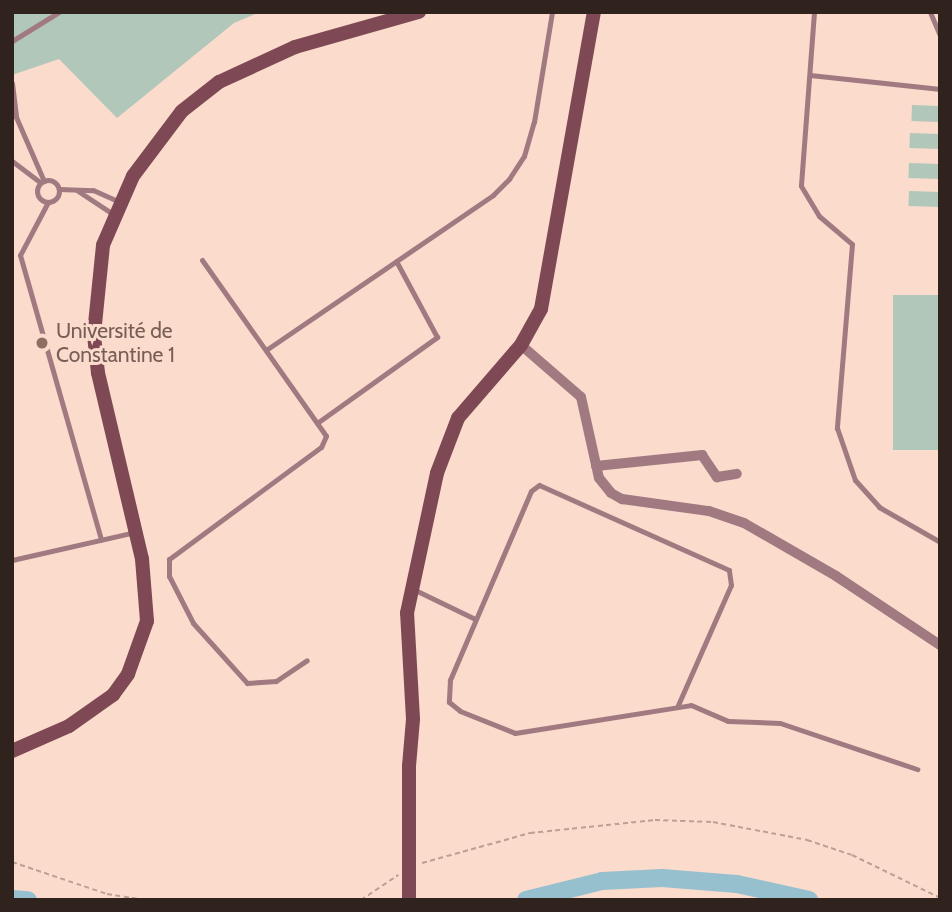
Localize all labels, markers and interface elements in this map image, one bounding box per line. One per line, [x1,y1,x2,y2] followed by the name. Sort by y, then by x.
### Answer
[56,318,175,368] place label: Université de Constantine 1
[34,335,50,351] marker: Université de Constantine 1

